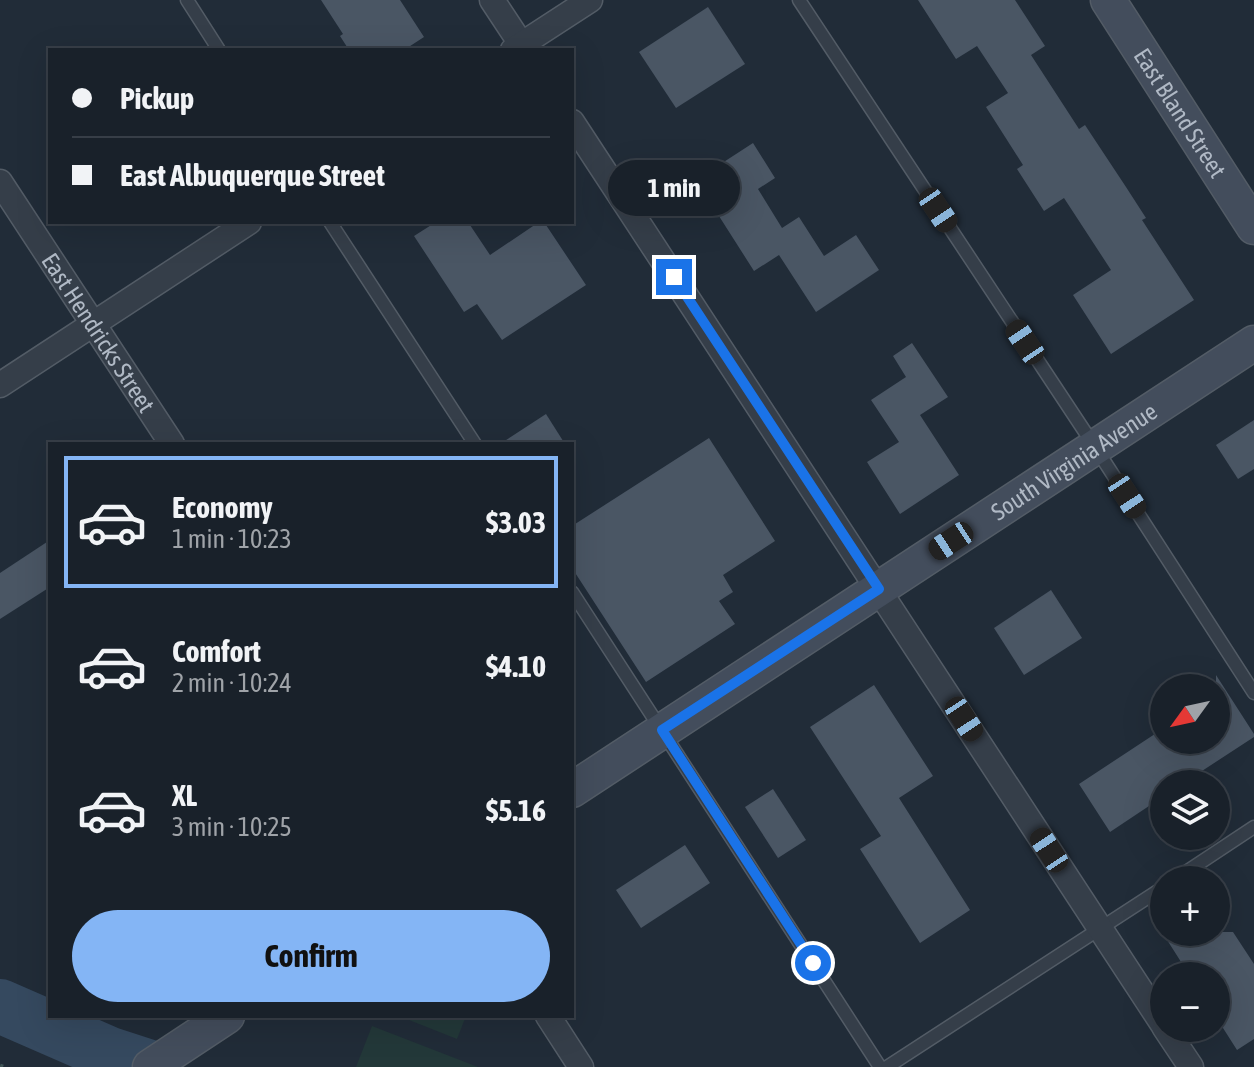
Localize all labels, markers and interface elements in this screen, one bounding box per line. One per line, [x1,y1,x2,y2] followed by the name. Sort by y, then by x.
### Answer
[1129,43,1232,182] street label: East Bland Street
[120,81,194,115] text: Pickup
[120,158,385,192] text: East Albuquerque Street
[608,161,740,217] callout: 1 min
[647,173,701,203] text: 1 min
[915,183,961,237] car
[37,248,161,417] street label: East Hendricks Street
[656,259,692,295] route end
[1002,315,1048,369] car
[986,397,1162,525] street label: South Virginia Avenue
[1104,469,1150,523] car
[76,486,148,558] icon: car
[172,490,273,524] text: Economy
[486,505,546,539] text: $3.03
[924,518,978,564] car
[172,524,292,554] text: 1 min · 10:23
[76,630,148,702] icon: car
[172,634,261,668] text: Comfort
[486,649,546,683] text: $4.10
[172,668,292,698] text: 2 min · 10:24
[1150,674,1230,754] north arrow
[1150,674,1230,1042] map controls
[941,692,987,746] car
[1150,770,1230,850] button: layers
[76,774,148,846] icon: car
[172,778,197,812] text: XL
[486,793,546,827] text: $5.16
[172,812,292,842] text: 3 min · 10:25
[1026,823,1072,877] car
[1150,866,1230,946] button: +
[72,910,550,1002] button: Confirm
[795,945,831,981] route start
[1150,962,1230,1042] button: −

